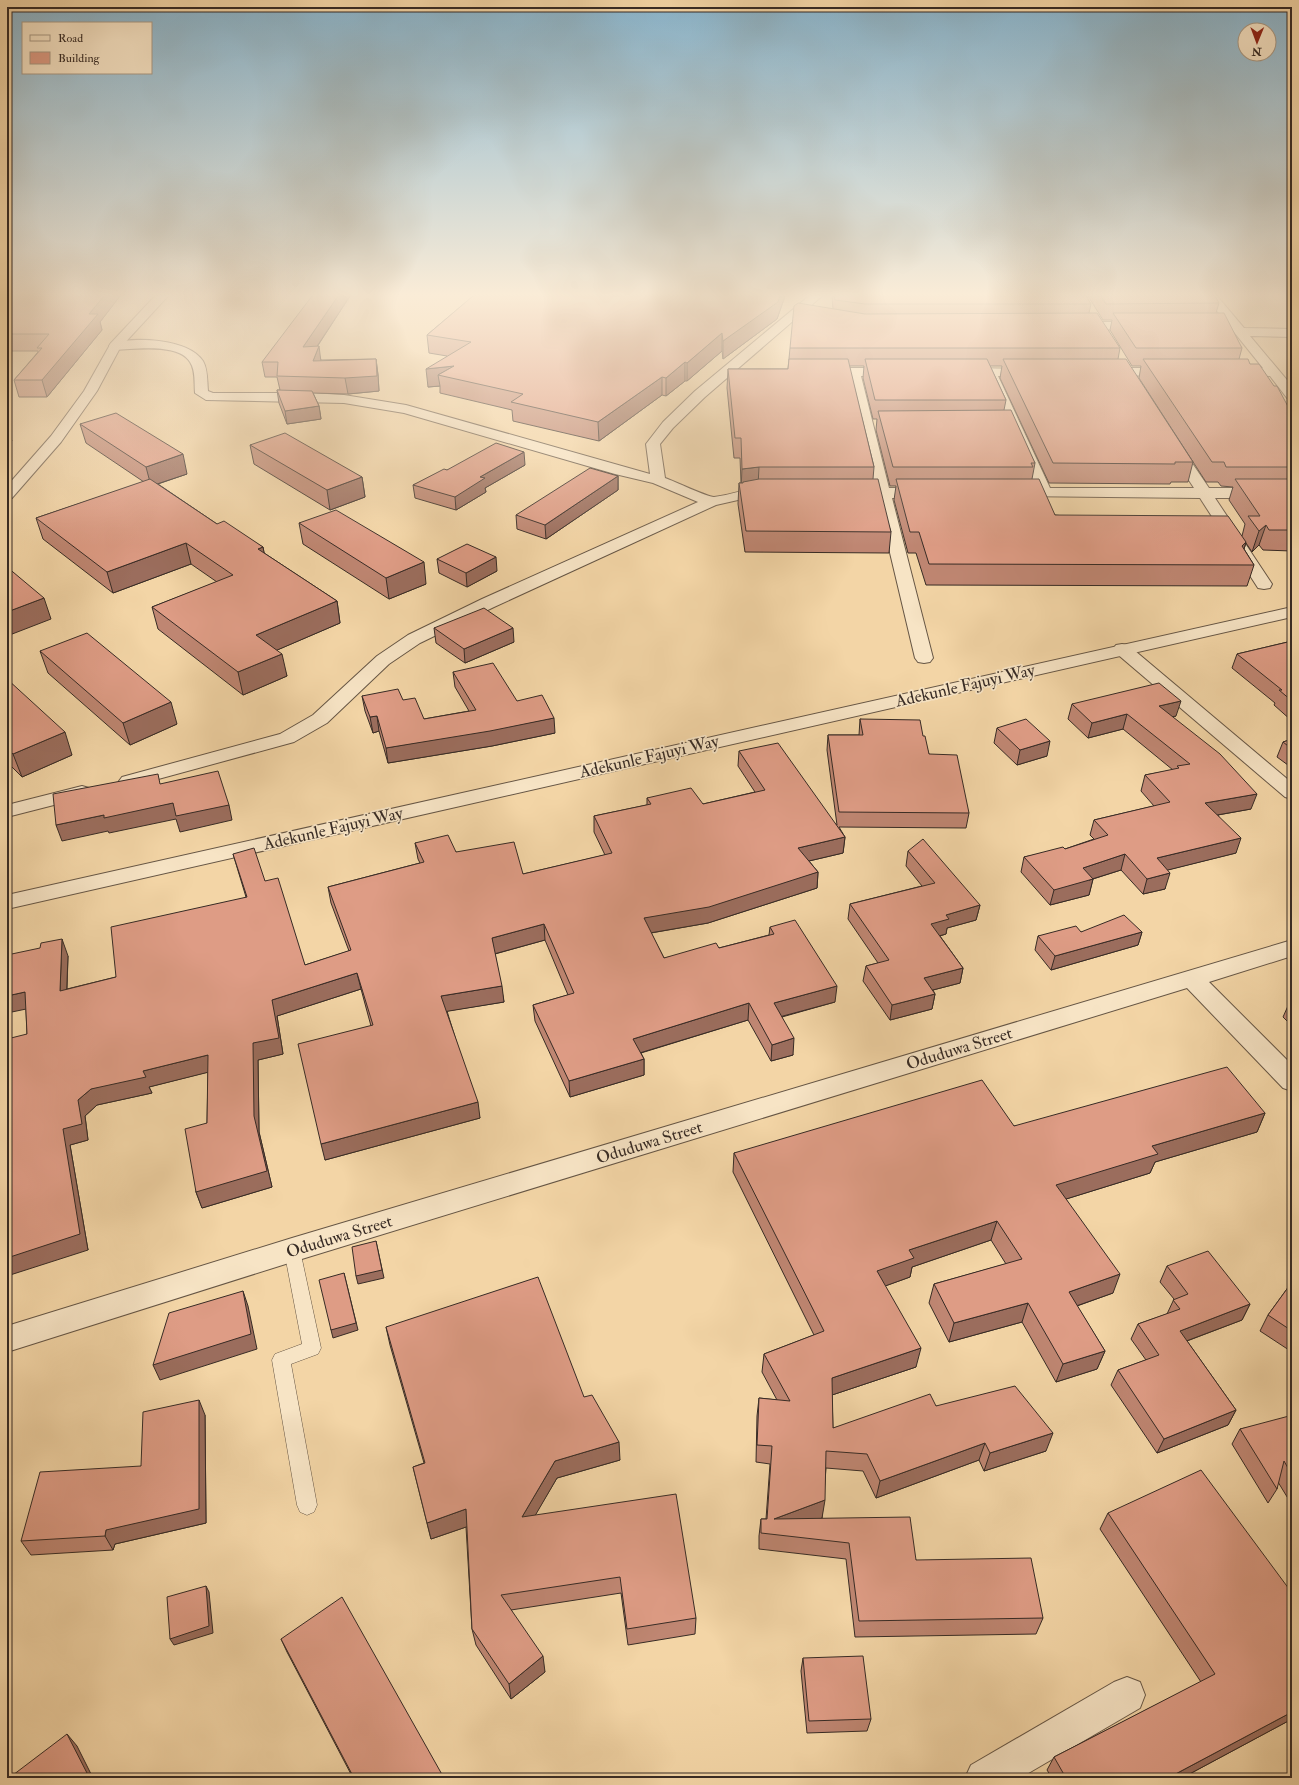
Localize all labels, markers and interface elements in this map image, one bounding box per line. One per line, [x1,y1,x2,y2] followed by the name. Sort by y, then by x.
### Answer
[22,22,152,74] legend
[1237,22,1277,62] north arrow
[58,31,83,46] text: Road
[1251,45,1263,58] text: N
[58,51,101,66] text: Building
[892,659,1038,713] street label: Adekunle Fajuyi Way
[576,730,722,784] street label: Adekunle Fajuyi Way
[260,802,406,856] street label: Adekunle Fajuyi Way
[903,1022,1015,1075] street label: Oduduwa Street
[593,1116,705,1169] street label: Oduduwa Street
[283,1210,395,1263] street label: Oduduwa Street

